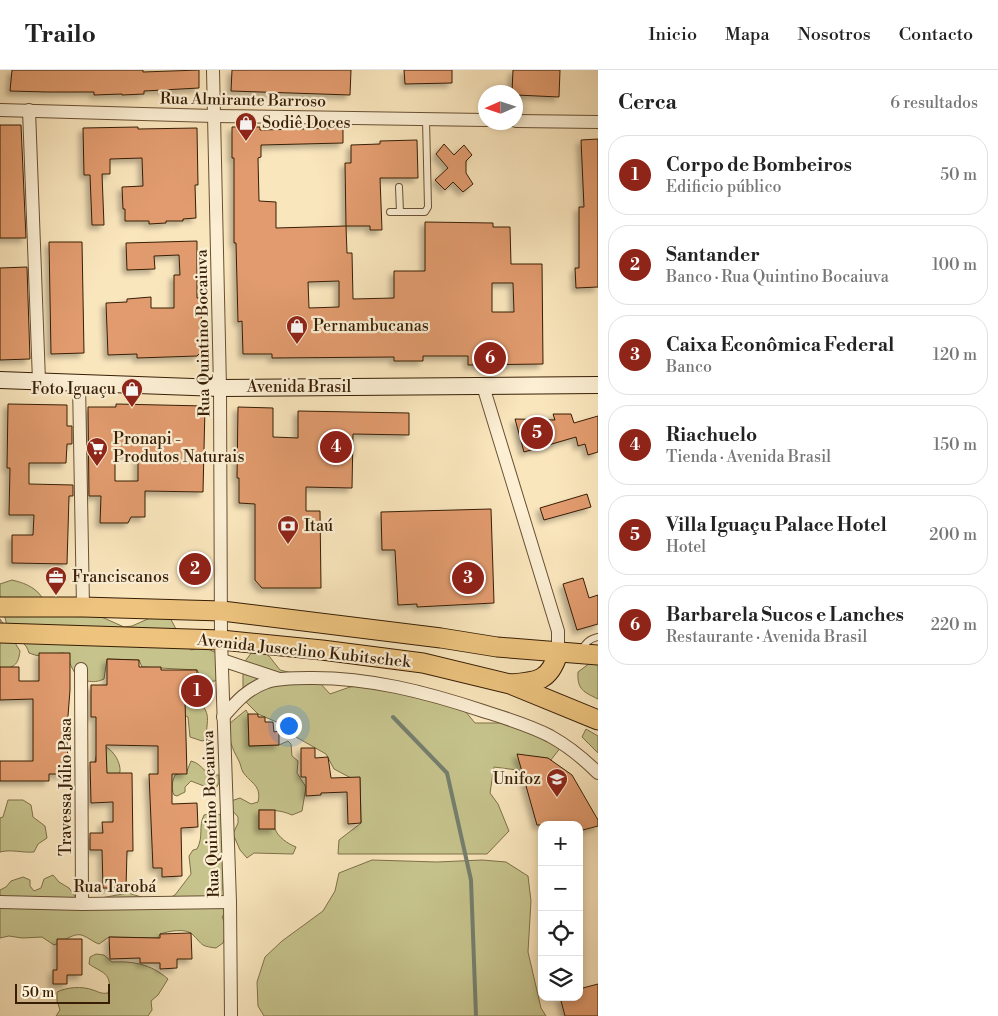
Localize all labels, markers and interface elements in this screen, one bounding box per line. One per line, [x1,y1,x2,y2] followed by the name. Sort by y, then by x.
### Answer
[25,20,96,50] text: Trailo
[648,23,697,46] text: Inicio
[725,23,770,46] text: Mapa
[798,23,871,46] text: Nosotros
[899,23,973,46] text: Contacto
[478,85,523,130] north arrow
[160,89,326,111] street label: Rua Almirante Barroso
[618,90,677,116] text: Cerca
[890,93,978,113] text: 6 resultados
[234,111,258,142] shop icon: Sodiê Doces
[262,113,351,133] place label: Sodiê Doces
[666,153,852,177] text: Corpo de Bombeiros
[631,165,639,185] text: 1
[940,165,977,185] text: 50 m
[666,177,781,197] text: Edificio público
[666,243,760,267] text: Santander
[192,248,214,417] street label: Rua Quintino Bocaiuva
[630,255,640,275] text: 2
[932,255,977,275] text: 100 m
[666,267,889,287] text: Banco · Rua Quintino Bocaiuva
[285,314,309,345] shop icon: Pernambucanas
[313,316,429,336] place label: Pernambucanas
[666,333,894,357] text: Caixa Econômica Federal
[474,339,506,377] pin: 6
[630,345,640,365] text: 3
[933,345,977,365] text: 120 m
[666,357,712,377] text: Banco
[120,377,144,408] shop icon: Foto Iguaçu
[246,377,352,397] street label: Avenida Brasil
[31,379,116,399] place label: Foto Iguaçu
[521,414,553,452] pin: 5
[666,423,757,447] text: Riachuelo
[320,428,352,466] pin: 4
[113,429,244,467] place label: Pronapi - Produtos Naturais
[630,435,640,455] text: 4
[933,435,977,455] text: 150 m
[85,436,109,467] supermarket icon: Pronapi - Produtos Naturais
[666,447,831,467] text: Tienda · Avenida Brasil
[666,513,887,537] text: Villa Iguaçu Palace Hotel
[276,514,300,545] bank icon: Itaú
[304,516,333,536] place label: Itaú
[630,525,640,545] text: 5
[929,525,977,545] text: 200 m
[666,537,706,557] text: Hotel
[179,550,211,588] pin: 2
[452,559,484,597] pin: 3
[44,565,68,596] office icon: Franciscanos
[72,567,169,587] place label: Franciscanos
[666,603,904,627] text: Barbarela Sucos e Lanches
[630,615,640,635] text: 6
[931,615,977,635] text: 220 m
[666,627,867,647] text: Restaurante · Avenida Brasil
[195,630,413,672] street label: Avenida Juscelino Kubitschek
[181,672,213,710] pin: 1
[276,713,302,739] your location
[56,717,76,856] street label: Travessa Júlio Pasa
[198,729,224,898] street label: Rua Quintino Bocaiuva
[545,767,569,798] school or university icon: Unifoz
[493,769,541,789] place label: Unifoz
[538,821,583,1001] map controls
[538,821,583,866] button: +
[538,866,583,911] button: −
[74,877,157,897] street label: Rua Tarobá
[538,911,583,956] button: locate
[538,956,583,1001] button: layers
[15,981,110,1004] scale bar
[22,984,54,1002] text: 50 m

